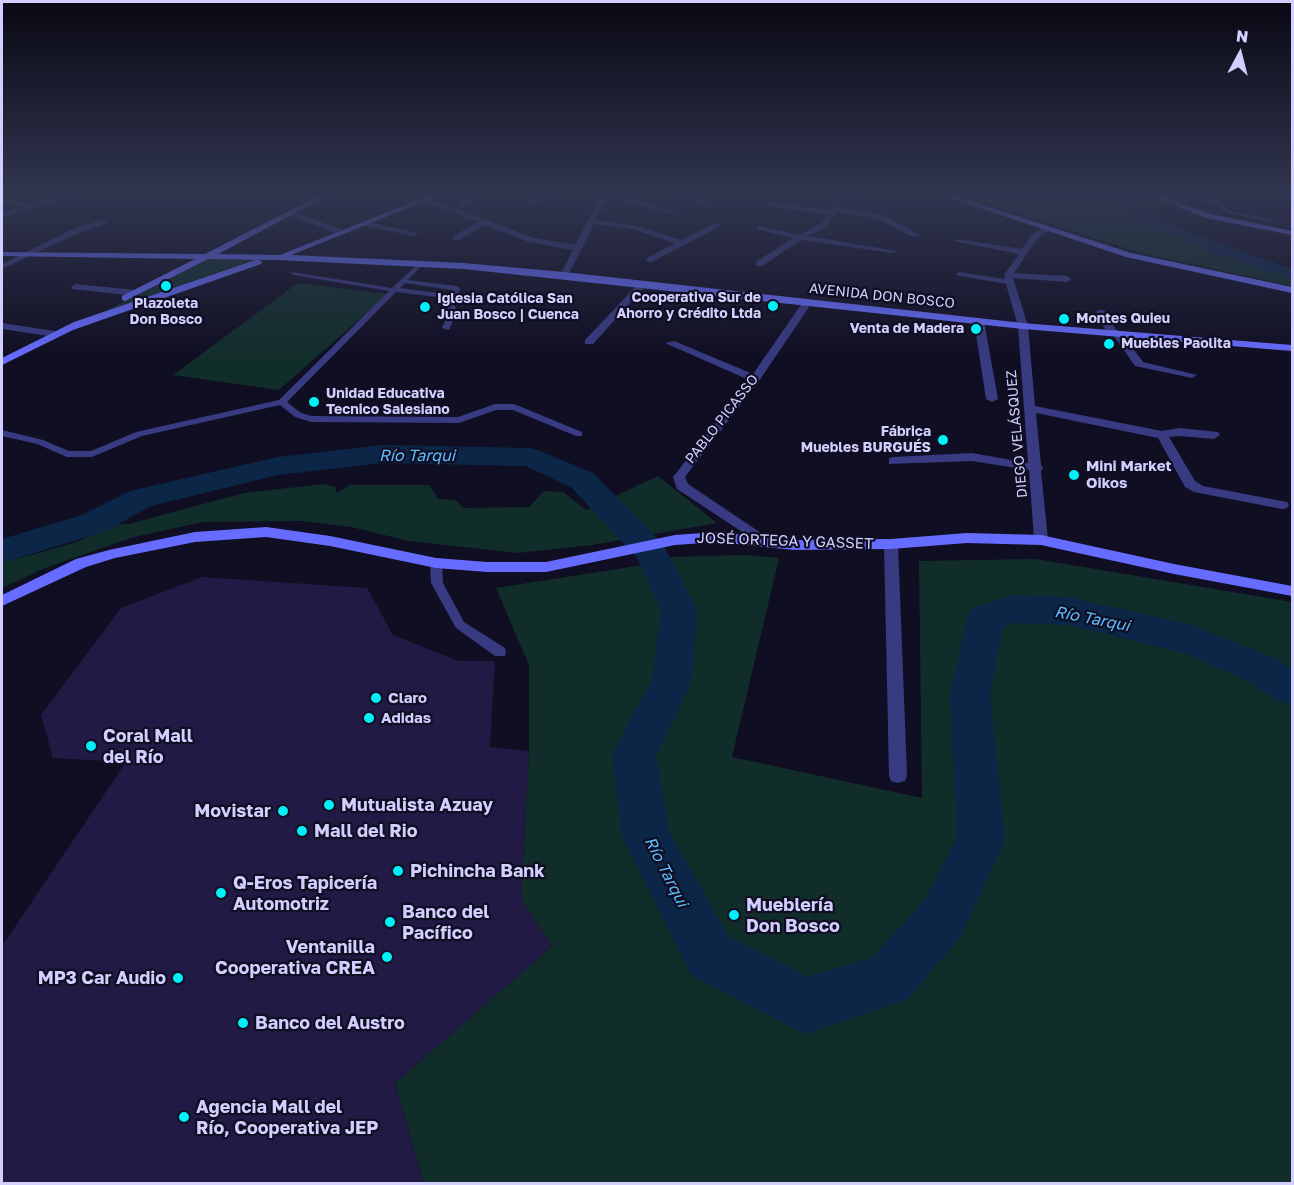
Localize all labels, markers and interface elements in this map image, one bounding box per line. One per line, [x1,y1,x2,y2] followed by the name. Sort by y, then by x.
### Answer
[1210,24,1270,84] north arrow
[1235,25,1249,47] text: N
[159,279,173,293] marker: Plazoleta Don Bosco
[808,280,956,312] street label: AVENIDA DON BOSCO
[616,290,761,322] place label: Cooperativa Sur de Ahorro y Crédito Ltda
[437,291,579,324] place label: Iglesia Católica San Juan Bosco | Cuenca
[130,296,202,328] place label: Plazoleta Don Bosco
[766,299,780,313] marker: Cooperativa Sur de Ahorro y Crédito Ltda
[418,300,432,314] marker: Iglesia Católica San Juan Bosco | Cuenca
[1076,311,1170,327] place label: Montes Quieu
[1057,312,1071,326] marker: Montes Quieu
[850,321,964,337] place label: Venta de Madera
[969,322,983,336] marker: Venta de Madera
[1121,336,1231,352] place label: Muebles Paolita
[1102,337,1116,351] marker: Muebles Paolita
[1003,369,1031,499] street label: DIEGO VELÁSQUEZ
[682,371,762,467] street label: PABLO PICASSO
[326,386,450,418] place label: Unidad Educativa Tecnico Salesiano
[307,395,321,409] marker: Unidad Educativa Tecnico Salesiano
[801,424,931,456] place label: Fábrica Muebles BURGUÉS
[936,433,950,447] marker: Fábrica Muebles BURGUÉS
[379,446,455,466] water label: Río Tarqui
[1086,457,1171,492] place label: Mini Market Oikos
[1067,468,1081,482] marker: Mini Market Oikos
[696,529,874,553] street label: JOSÉ ORTEGA Y GASSET
[1053,602,1131,636] water label: Río Tarqui
[388,689,427,707] place label: Claro
[369,691,383,705] marker: Claro
[381,709,431,727] place label: Adidas
[362,711,376,725] marker: Adidas
[103,725,193,768] place label: Coral Mall del Río
[84,739,98,753] marker: Coral Mall del Río
[341,794,493,816] place label: Mutualista Azuay
[322,798,336,812] marker: Mutualista Azuay
[194,800,271,822] place label: Movistar
[276,804,290,818] marker: Movistar
[314,820,417,842] place label: Mall del Rio
[295,824,309,838] marker: Mall del Rio
[640,834,692,910] water label: Río Tarqui
[410,860,545,882] place label: Pichincha Bank
[391,864,405,878] marker: Pichincha Bank
[233,872,377,914] place label: Q-Eros Tapicería Automotriz
[214,886,228,900] marker: Q-Eros Tapicería Automotriz
[746,894,840,936] place label: Mueblería Don Bosco
[402,901,489,944] place label: Banco del Pacífico
[727,908,741,922] marker: Mueblería Don Bosco
[383,915,397,929] marker: Banco del Pacífico
[215,936,375,978] place label: Ventanilla Cooperativa CREA
[380,950,394,964] marker: Ventanilla Cooperativa CREA
[38,967,166,989] place label: MP3 Car Audio
[171,971,185,985] marker: MP3 Car Audio
[255,1012,405,1034] place label: Banco del Austro
[236,1016,250,1030] marker: Banco del Austro
[196,1096,378,1138] place label: Agencia Mall del Río, Cooperativa JEP
[177,1110,191,1124] marker: Agencia Mall del Río, Cooperativa JEP

